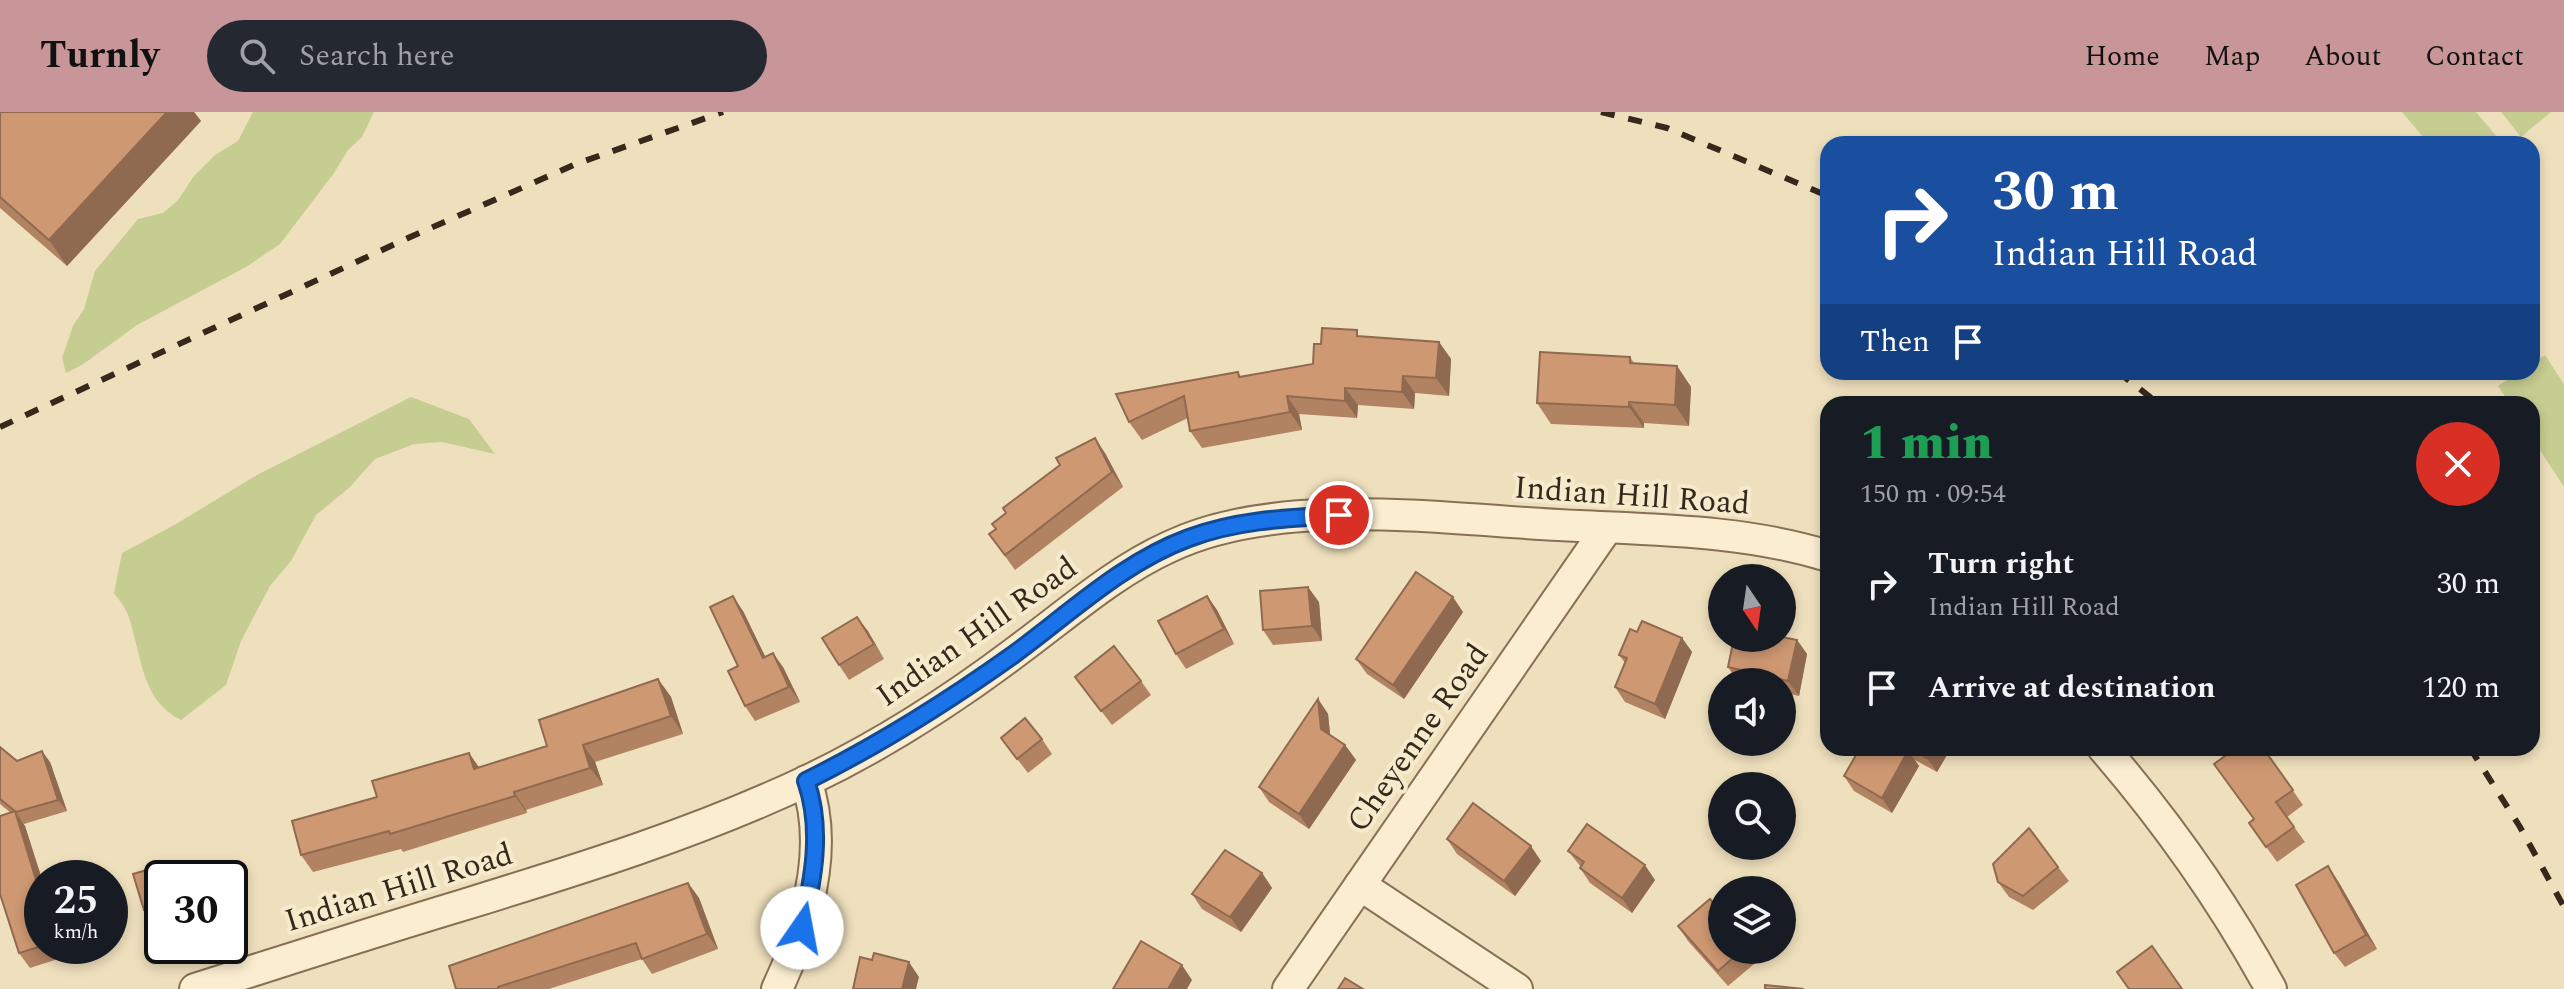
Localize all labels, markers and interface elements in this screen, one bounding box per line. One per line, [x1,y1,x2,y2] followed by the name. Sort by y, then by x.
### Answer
[207,20,767,92] search box
[40,27,159,85] text: Turnly
[299,33,455,79] text: Search here
[235,34,279,78] icon: search
[2084,35,2160,78] text: Home
[2204,35,2260,78] text: Map
[2304,35,2381,78] text: About
[2425,35,2524,78] text: Contact
[1992,150,2119,235] text: 30 m
[1860,168,1964,272] icon: right
[1992,227,2258,282] text: Indian Hill Road
[1860,319,1930,365] text: Then
[1946,320,1990,364] icon: arrive
[1860,407,1993,480] text: 1 min
[2416,422,2500,506] button: close
[1512,463,1752,529] street label: Indian Hill Road
[1860,474,2006,514] text: 150 m · 09:54
[1305,481,1373,549] pin
[1317,493,1361,537] icon: arrive
[1928,541,2074,587] text: Turn right
[866,544,1088,720] street label: Indian Hill Road
[2437,561,2500,607] text: 30 m
[1860,562,1904,606] icon: right
[1708,564,1796,652] north arrow
[1708,564,1796,964] map controls
[1928,587,2120,627] text: Indian Hill Road
[1335,633,1501,843] street label: Cheyenne Road
[1928,665,2215,711] text: Arrive at destination
[2422,665,2500,711] text: 120 m
[1860,666,1904,710] icon: arrive
[1708,668,1796,756] button: sound
[1708,772,1796,860] button: search
[279,830,519,946] street label: Indian Hill Road
[144,860,248,964] speed limit sign: 30
[54,871,98,932] text: 25
[1708,876,1796,964] button: layers
[760,886,844,970] position arrow
[54,917,99,947] text: km/h

